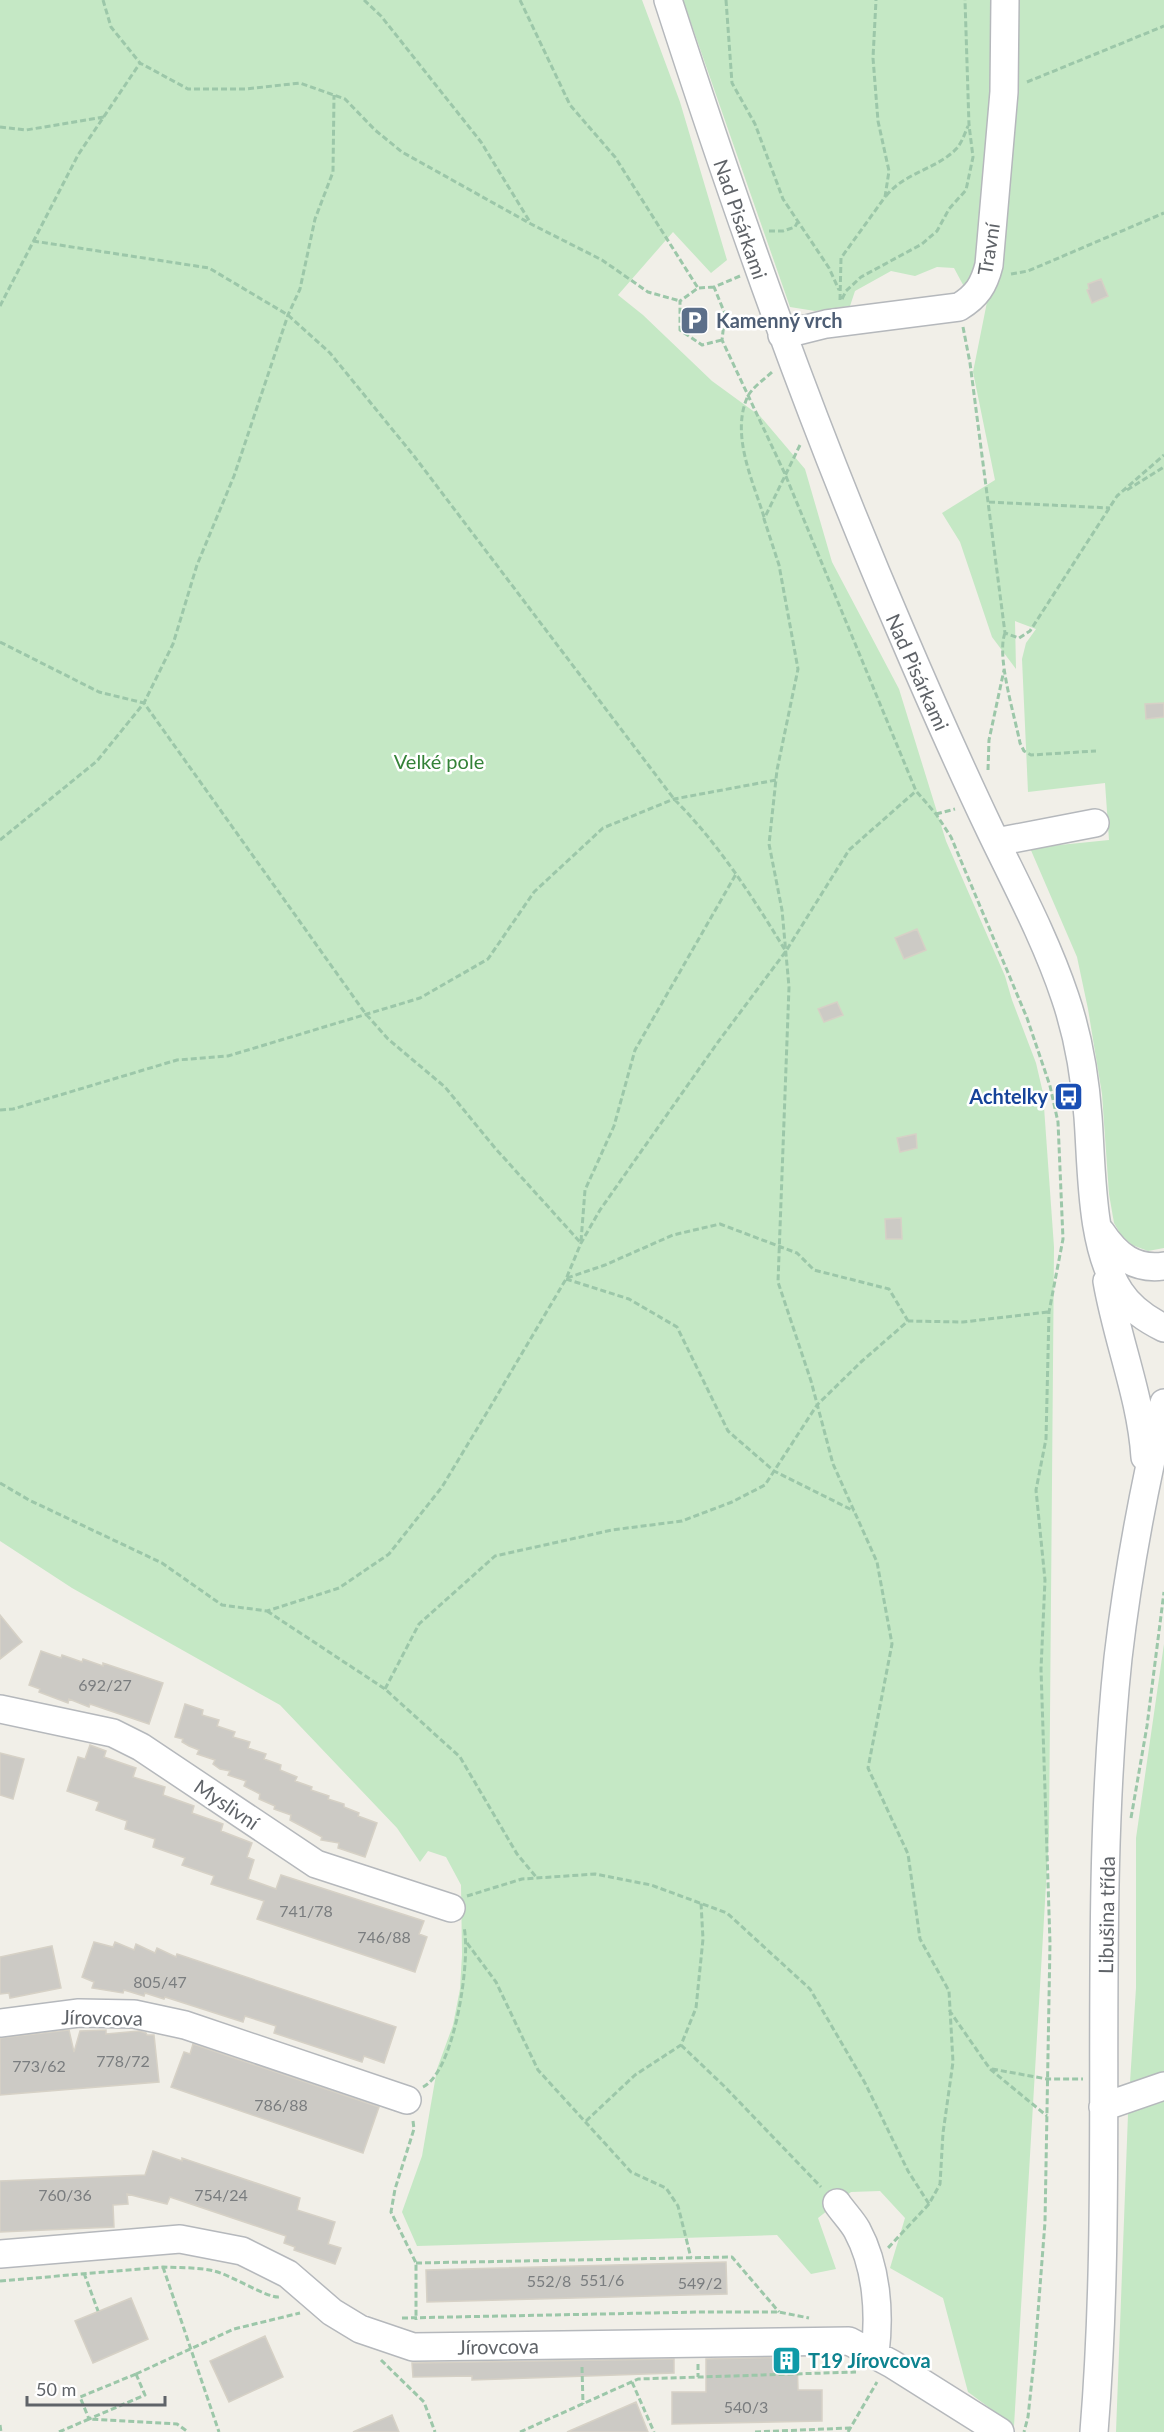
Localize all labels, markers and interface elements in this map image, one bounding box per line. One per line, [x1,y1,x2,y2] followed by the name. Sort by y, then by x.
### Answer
[709,156,773,282] street label: Nad Pisárkami
[972,220,1004,277] street label: Travní
[679,304,711,336] parking icon: Kamenný vrch
[716,308,843,332] place label: Kamenný vrch
[882,610,954,734] street label: Nad Pisárkami
[394,749,484,773] park label: Velké pole
[1053,1080,1085,1112] bus stop icon: Achtelky
[968,1084,1048,1108] place label: Achtelky
[78,1675,132,1694] house number: 692/27
[190,1774,265,1835] street label: Myslivní
[1093,1856,1119,1974] street label: Libušina třída
[279,1901,333,1920] house number: 741/78
[357,1927,411,1946] house number: 746/88
[133,1972,187,1991] house number: 805/47
[61,2004,143,2030] street label: Jírovcova
[96,2051,150,2070] house number: 778/72
[12,2056,66,2075] house number: 773/62
[254,2095,308,2114] house number: 786/88
[38,2185,92,2204] house number: 760/36
[194,2185,248,2204] house number: 754/24
[580,2270,624,2289] house number: 551/6
[527,2271,571,2290] house number: 552/8
[678,2273,722,2292] house number: 549/2
[457,2333,539,2359] street label: Jírovcova
[771,2344,803,2376] building icon: T19 Jírovcova
[808,2348,931,2372] place label: T19 Jírovcova
[27,2369,165,2407] scale bar
[36,2378,76,2400] text: 50 m
[724,2397,768,2416] house number: 540/3

